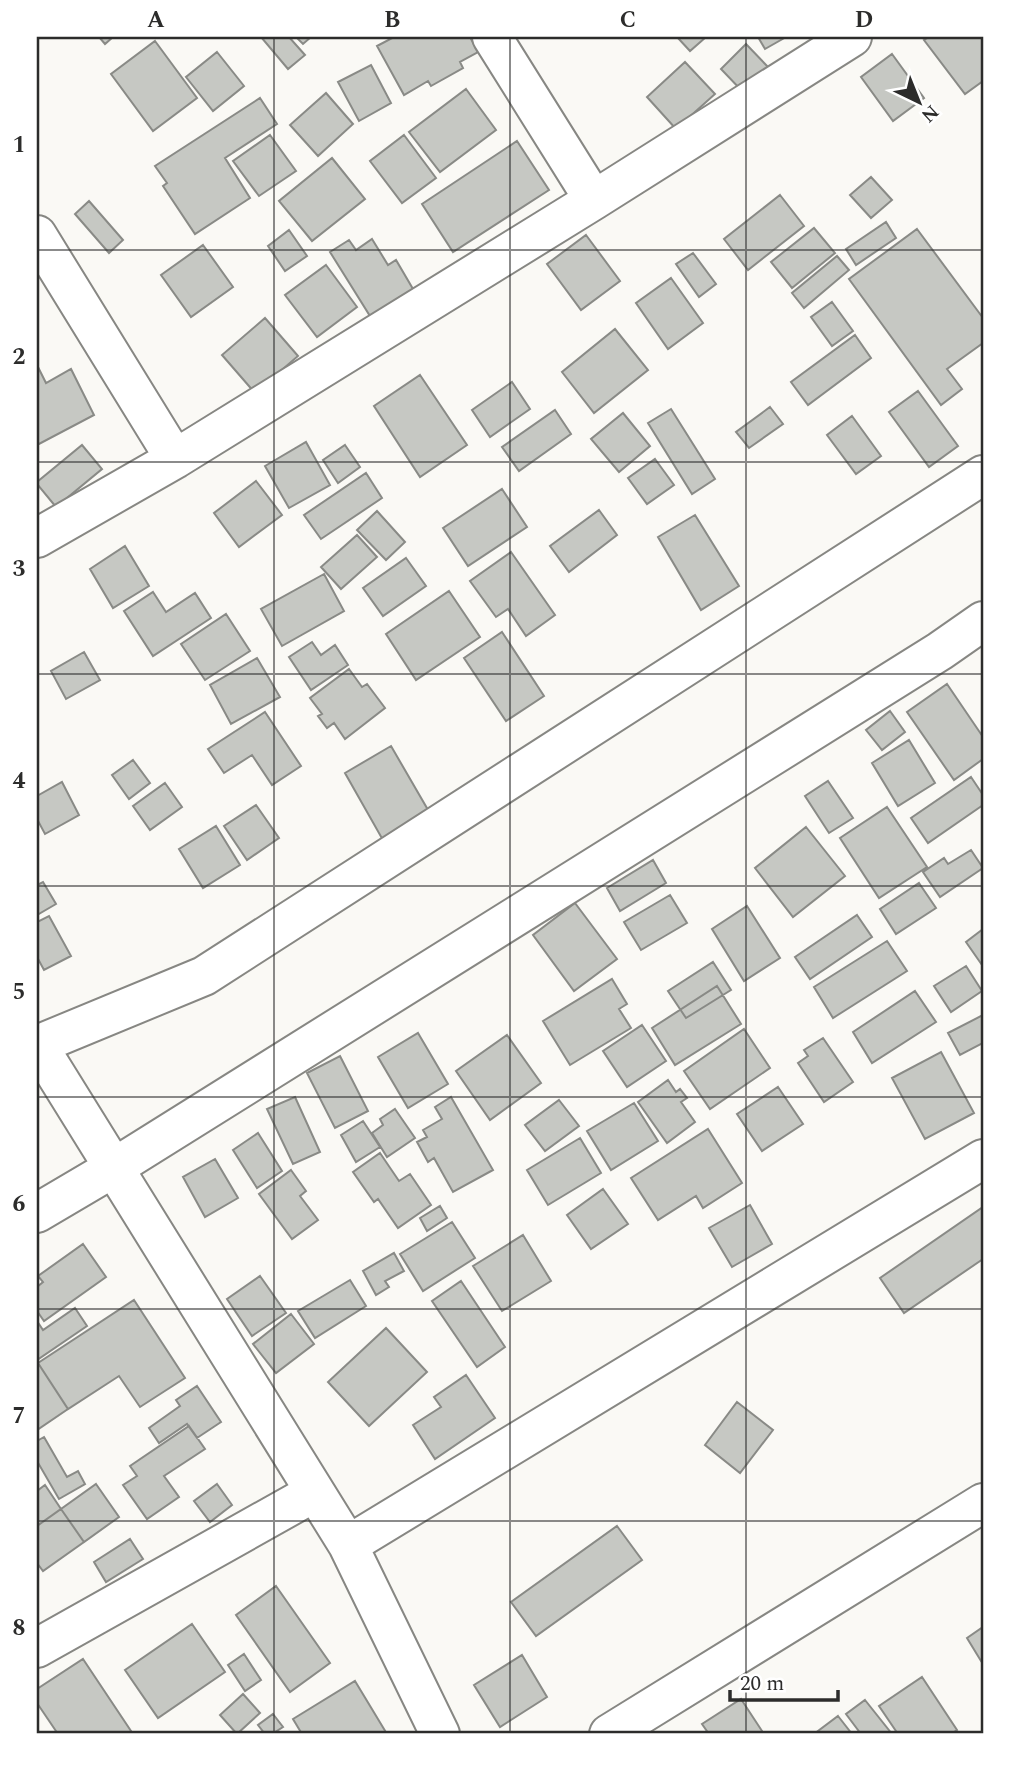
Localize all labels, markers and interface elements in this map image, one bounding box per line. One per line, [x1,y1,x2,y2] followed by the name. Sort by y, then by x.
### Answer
[147,3,165,38] text: A
[384,3,400,38] text: B
[620,3,636,38] text: C
[855,3,873,38] text: D
[884,66,954,136] north arrow
[914,97,945,129] text: N
[13,128,25,163] text: 1
[13,340,26,375] text: 2
[13,552,26,587] text: 3
[13,764,26,799] text: 4
[13,975,25,1010] text: 5
[13,1187,26,1222] text: 6
[13,1399,25,1434] text: 7
[13,1611,25,1646] text: 8
[730,1659,838,1703] scale bar
[740,1668,784,1700] text: 20 m

